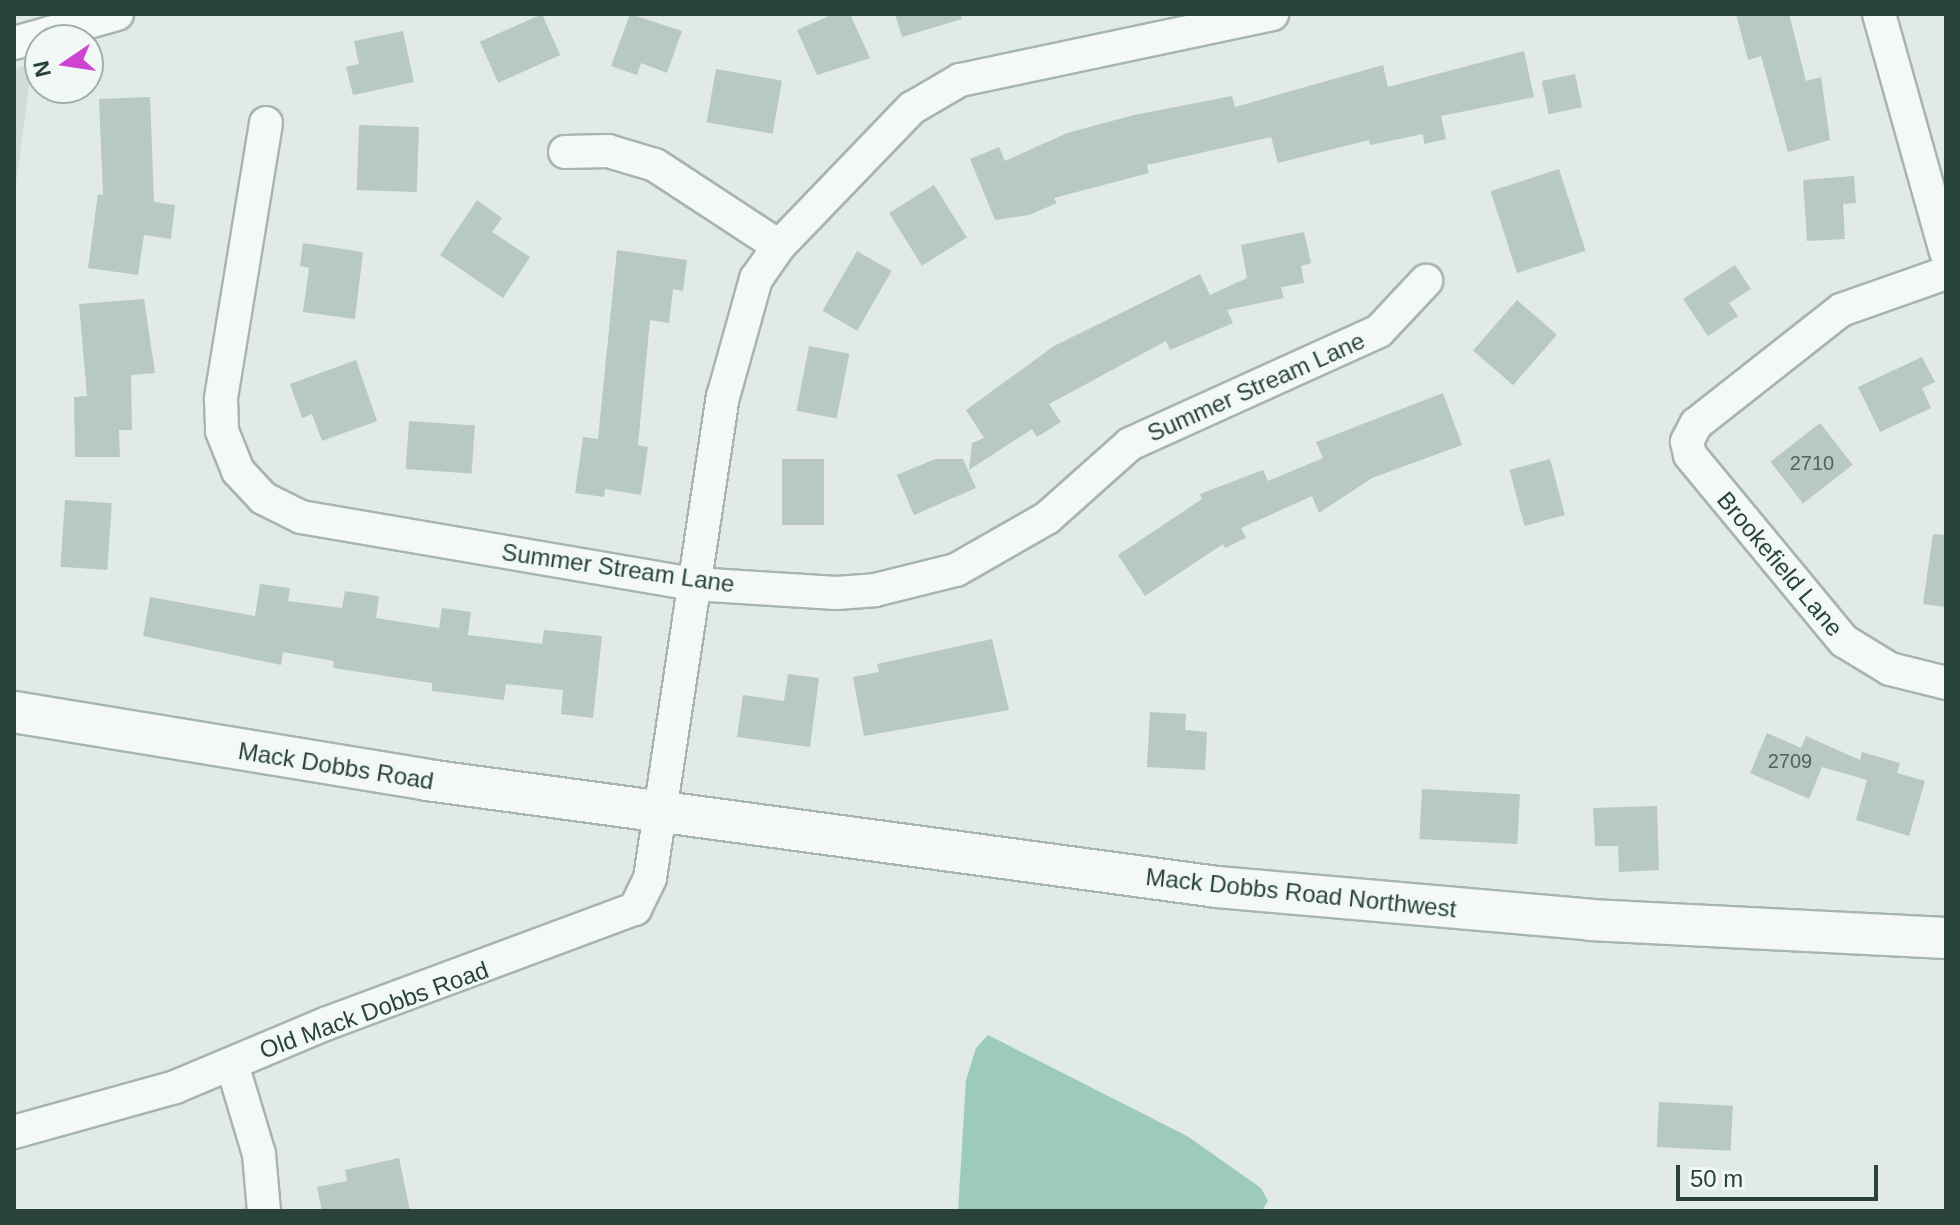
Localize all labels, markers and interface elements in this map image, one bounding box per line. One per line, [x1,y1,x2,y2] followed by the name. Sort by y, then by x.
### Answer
[24,24,104,104] north arrow
[28,59,56,80] text: N
[1143,326,1369,448] street label: Summer Stream Lane
[1790,451,1834,475] house number: 2710
[1711,486,1849,642] street label: Brookefield Lane
[500,537,736,599] street label: Summer Stream Lane
[236,736,436,796] street label: Mack Dobbs Road
[1768,749,1812,773] house number: 2709
[1144,862,1458,924] street label: Mack Dobbs Road Northwest
[256,955,492,1065] street label: Old Mack Dobbs Road
[1680,1149,1882,1199] scale bar
[1690,1165,1743,1192] text: 50 m

